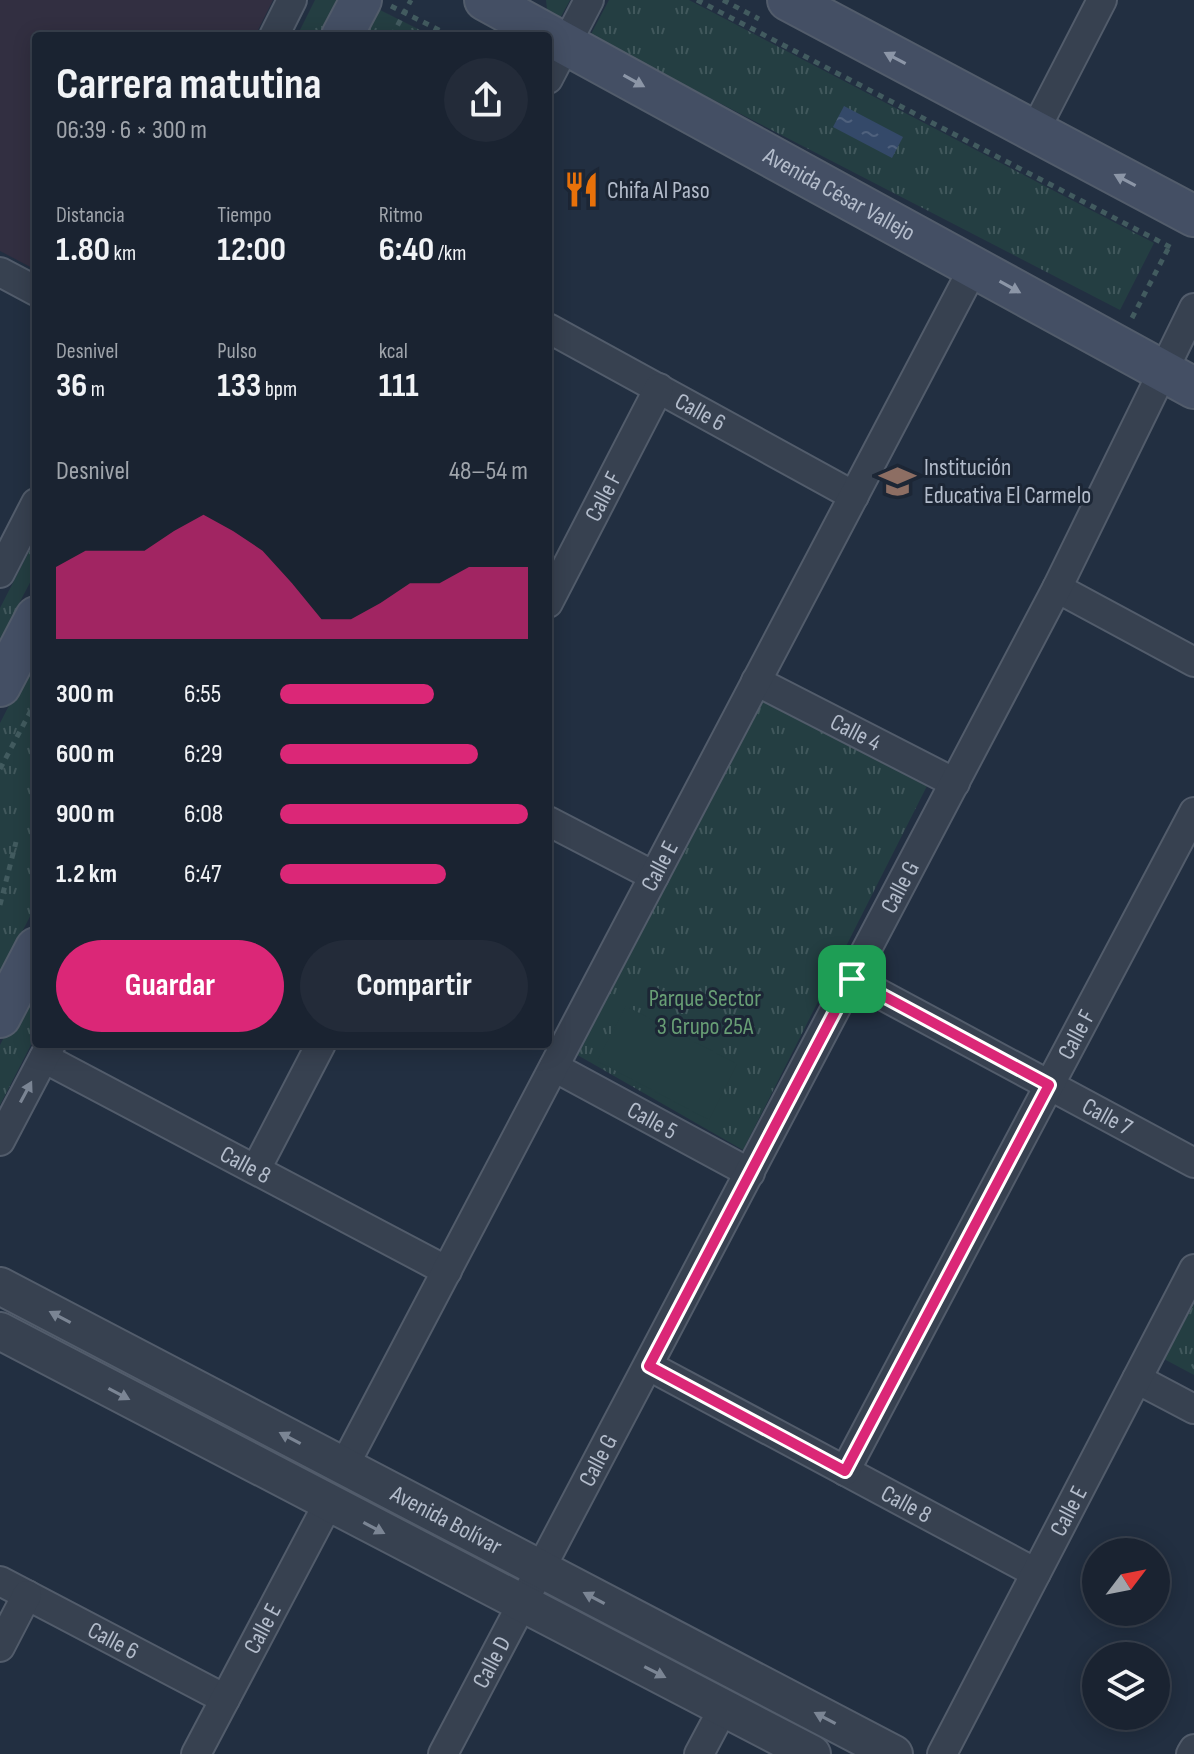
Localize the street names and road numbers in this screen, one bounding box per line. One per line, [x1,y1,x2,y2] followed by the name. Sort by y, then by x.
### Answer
[758,140,920,247] street label: Avenida César Vallejo
[670,386,731,437] street label: Calle 6
[578,466,628,526] street label: Calle F
[825,707,886,757] street label: Calle 4
[634,836,684,896] street label: Calle E
[874,856,925,918] street label: Calle G
[1051,1005,1101,1064] street label: Calle F
[1077,1091,1138,1142] street label: Calle 7
[623,1095,683,1146] street label: Calle 5
[215,1139,276,1190] street label: Calle 8
[572,1429,623,1491] street label: Calle G
[385,1478,507,1561] street label: Avenida Bolívar
[876,1478,937,1529] street label: Calle 8
[1043,1481,1093,1541] street label: Calle E
[237,1598,287,1659] street label: Calle E
[83,1615,144,1666] street label: Calle 6
[466,1631,517,1693] street label: Calle D

